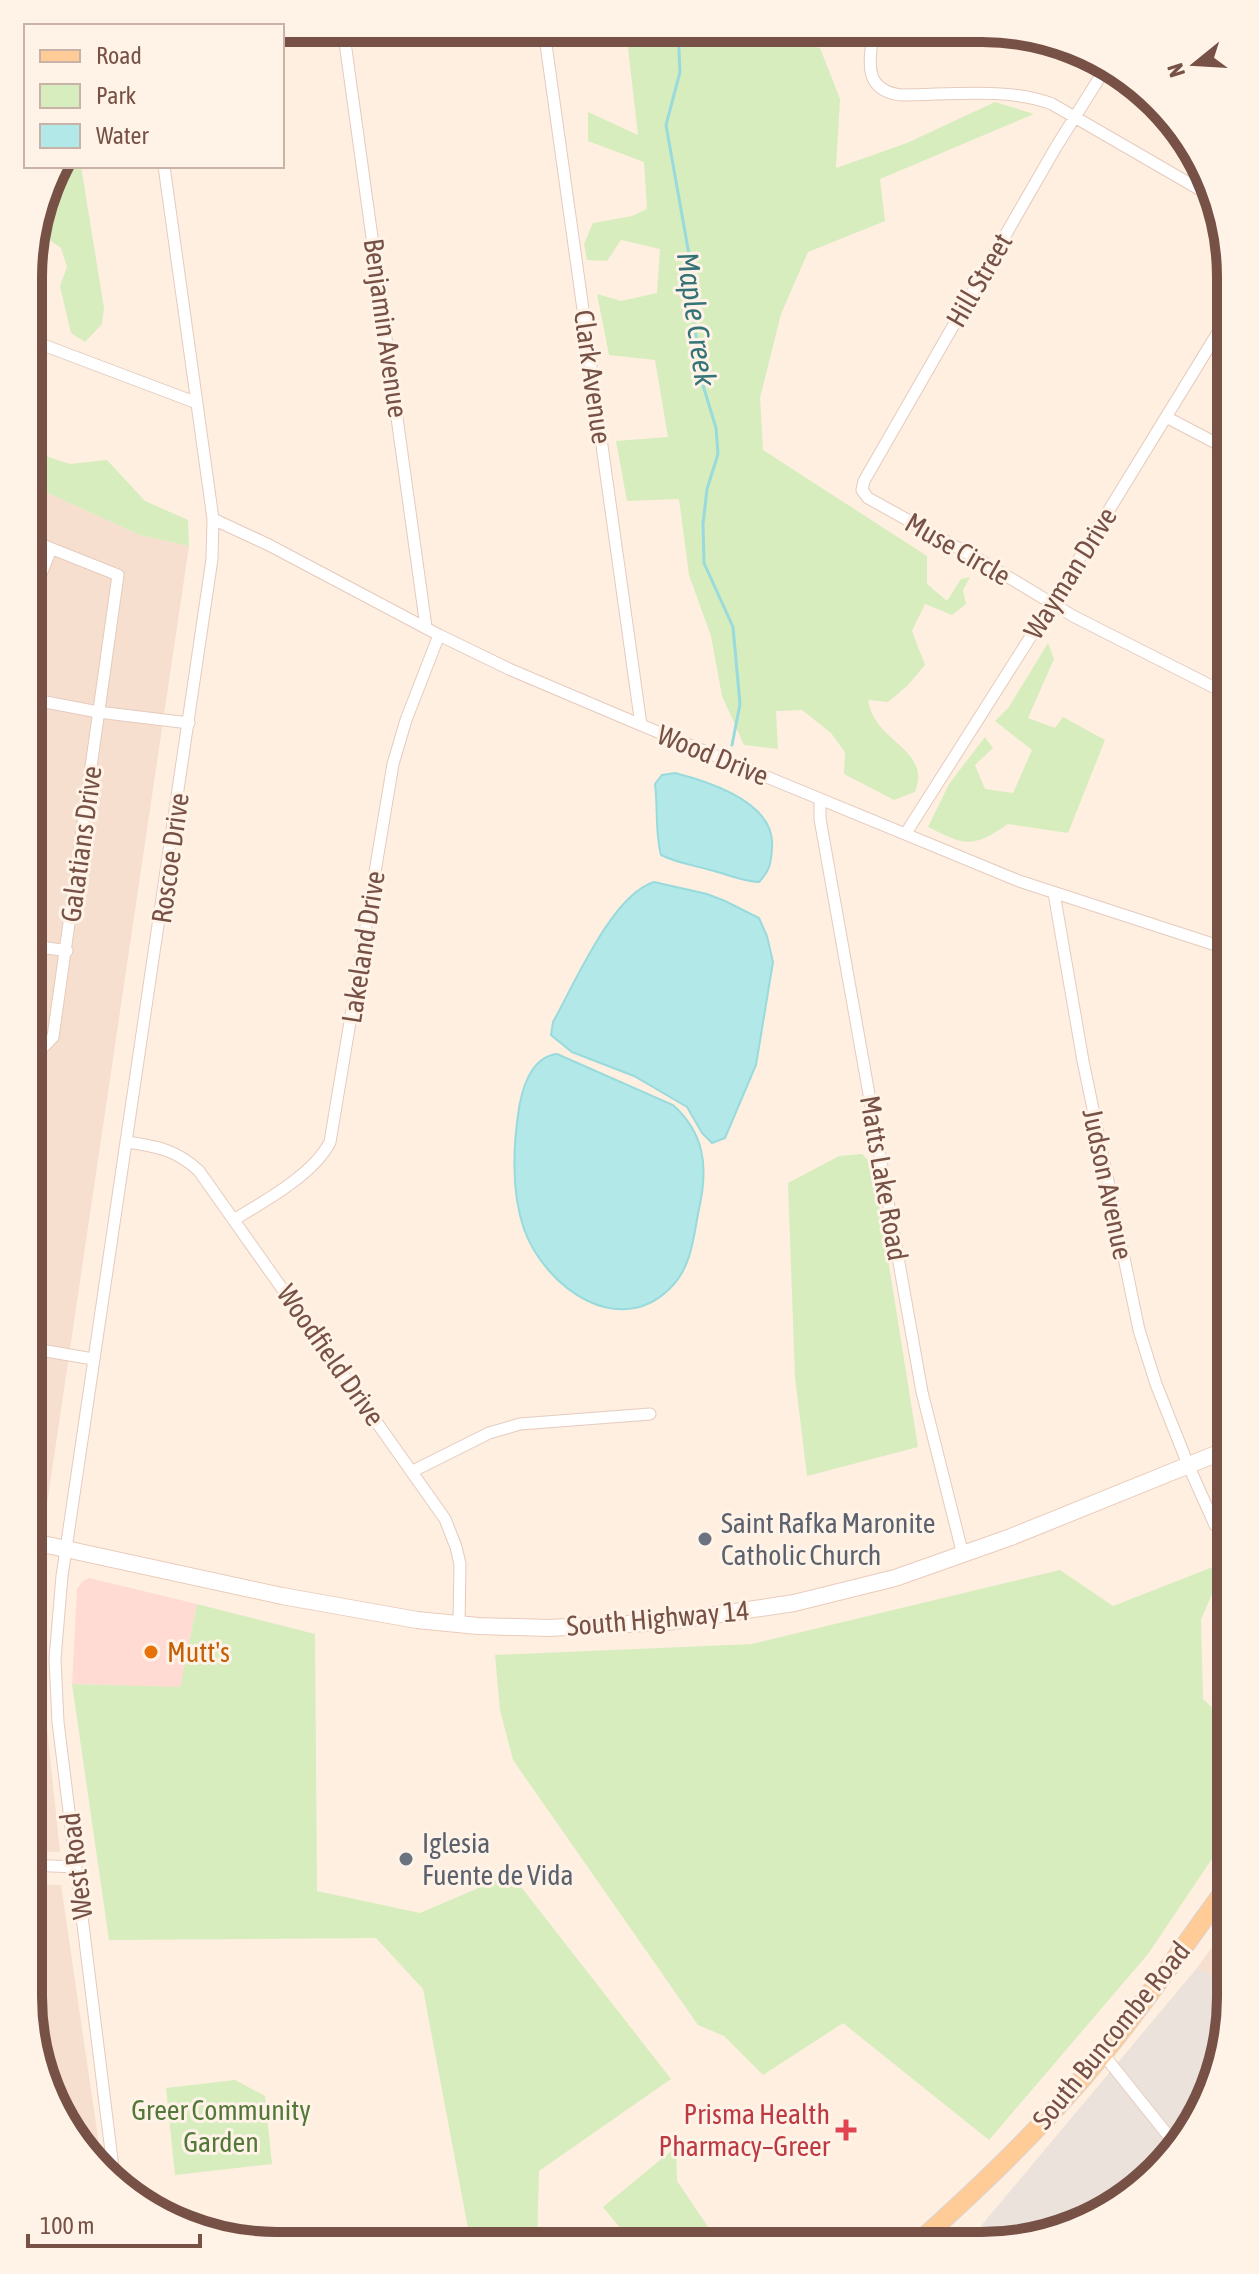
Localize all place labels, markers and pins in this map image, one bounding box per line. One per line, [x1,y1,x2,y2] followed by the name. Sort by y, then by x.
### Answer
[721,1507,935,1571] place label: Saint Rafka Maronite Catholic Church
[696,1530,714,1548] marker: Saint Rafka Maronite Catholic Church
[167,1636,230,1668] place label: Mutt's
[142,1643,160,1661] marker: Mutt's
[422,1827,573,1891] place label: Iglesia Fuente de Vida
[397,1850,415,1868] marker: Iglesia Fuente de Vida
[658,2098,831,2162] place label: Prisma Health Pharmacy–Greer
[837,2121,855,2139] marker: Prisma Health Pharmacy–Greer

